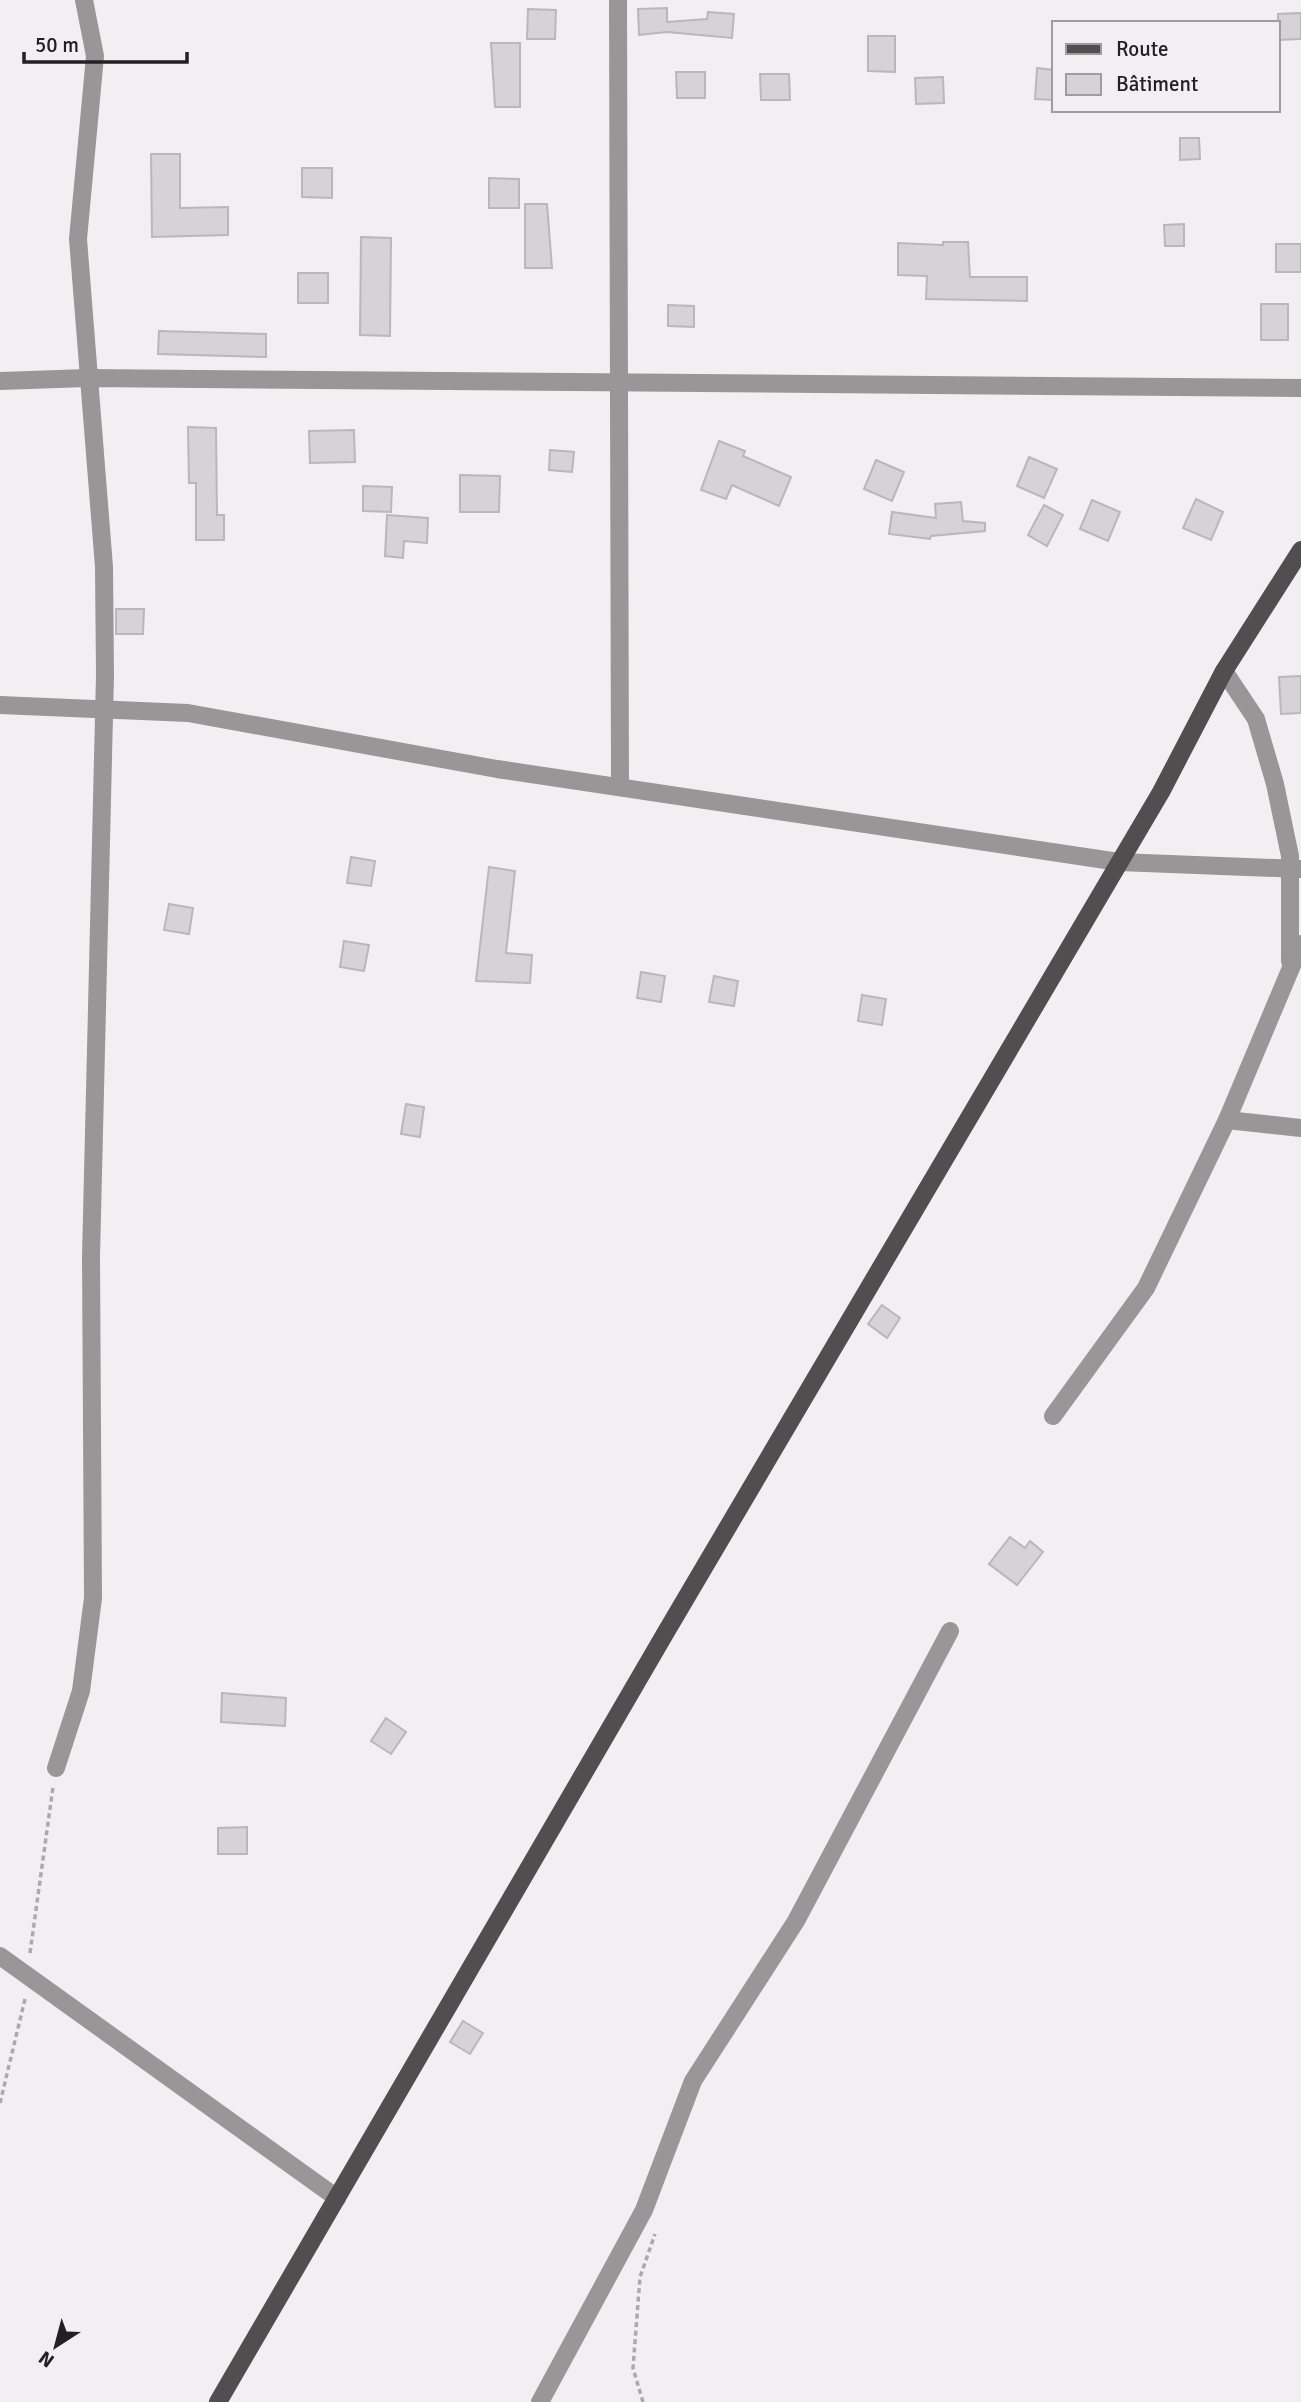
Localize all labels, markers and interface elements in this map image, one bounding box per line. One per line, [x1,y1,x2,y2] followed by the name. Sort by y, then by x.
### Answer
[24,21,187,65] scale bar
[1052,21,1280,112] legend
[35,32,79,58] text: 50 m
[1116,36,1168,62] text: Route
[1116,71,1198,97] text: Bâtiment
[21,2311,91,2381] north arrow
[34,2345,59,2373] text: N

